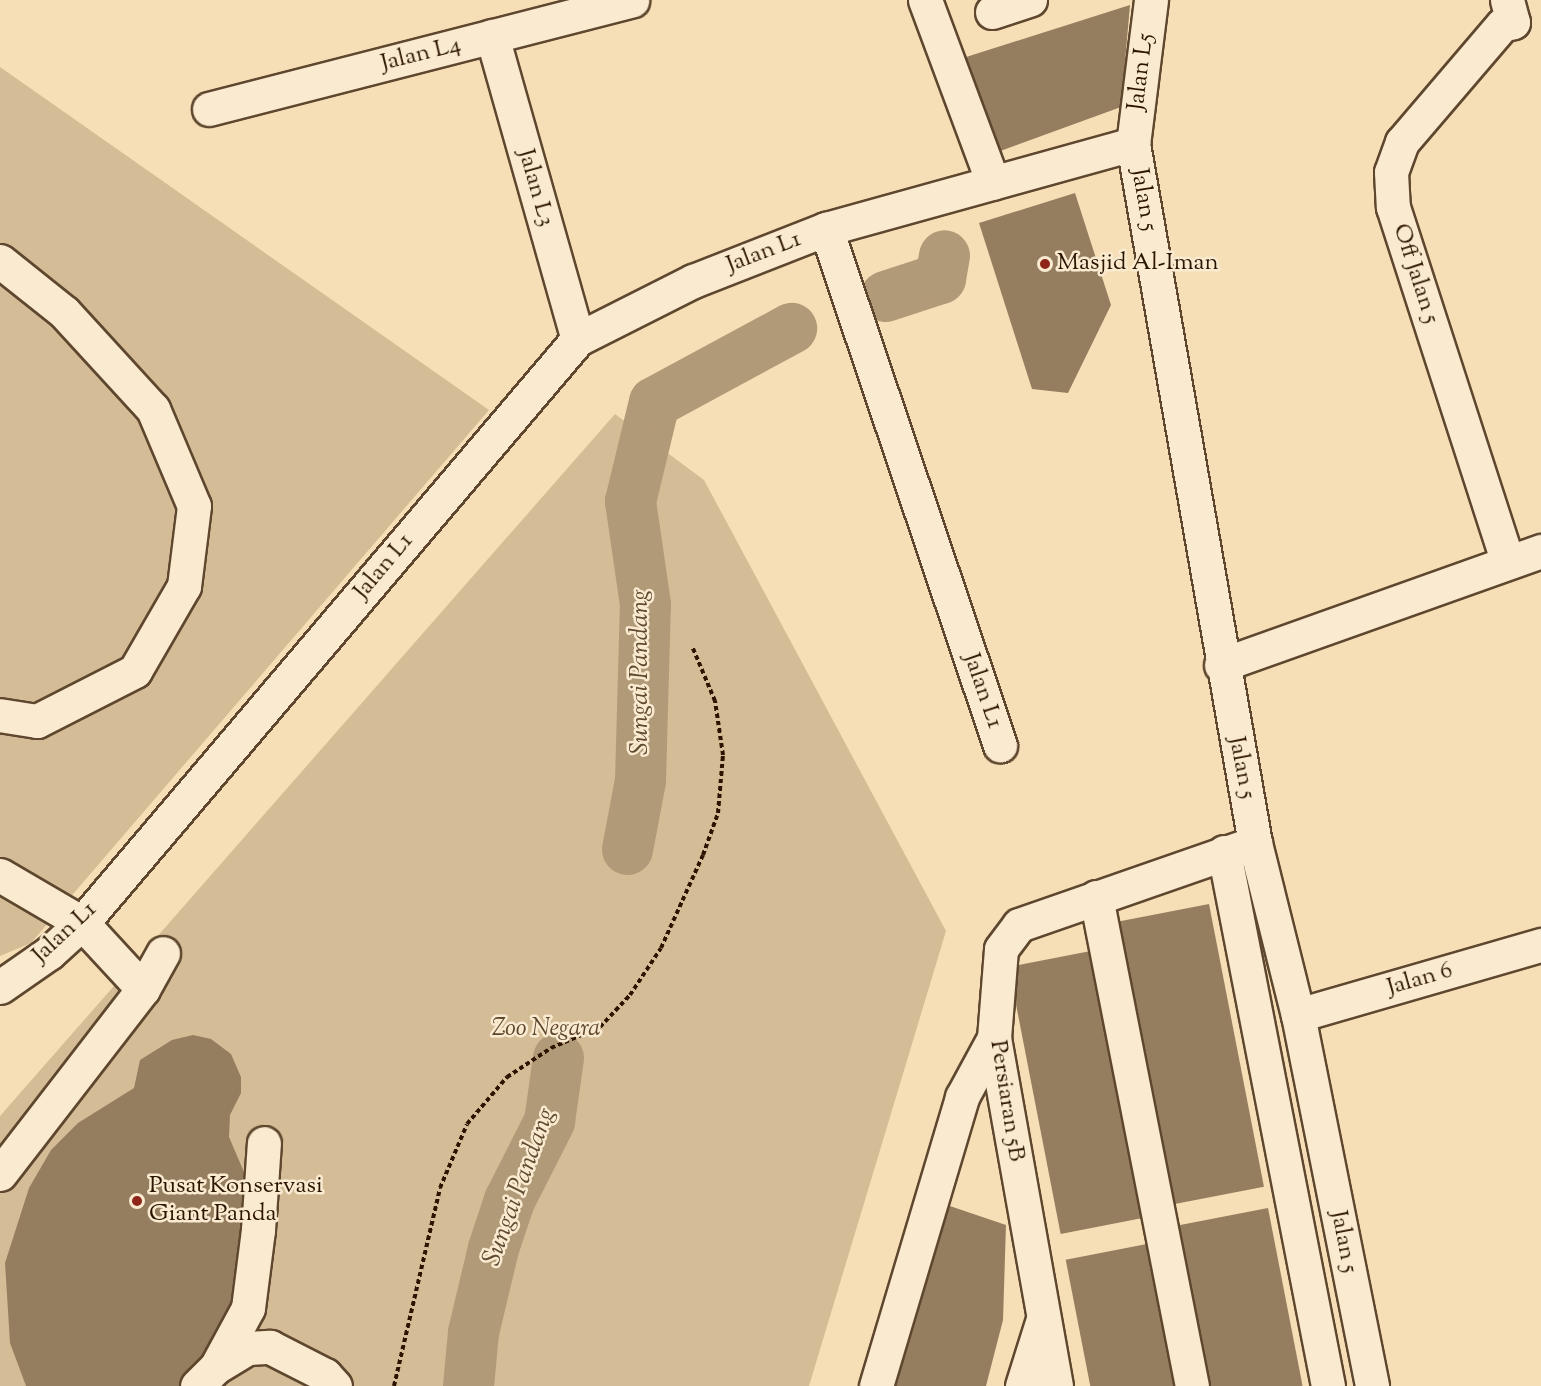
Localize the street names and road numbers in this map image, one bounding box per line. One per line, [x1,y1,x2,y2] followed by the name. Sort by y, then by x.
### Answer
[378,31,464,79] street label: Jalan L4
[1123,32,1161,112] street label: Jalan L5
[510,146,560,230] street label: Jalan L3
[1123,166,1163,234] street label: Jalan 5
[1385,220,1445,328] street label: Off Jalan 5
[723,226,805,280] street label: Jalan L1
[348,528,420,606] street label: Jalan L1
[956,650,1008,732] street label: Jalan L1
[1221,734,1261,802] street label: Jalan 5
[27,896,103,970] street label: Jalan L1
[1384,957,1456,1003] street label: Jalan 6
[982,1038,1030,1164] street label: Persiaran 5B
[1323,1208,1363,1276] street label: Jalan 5

